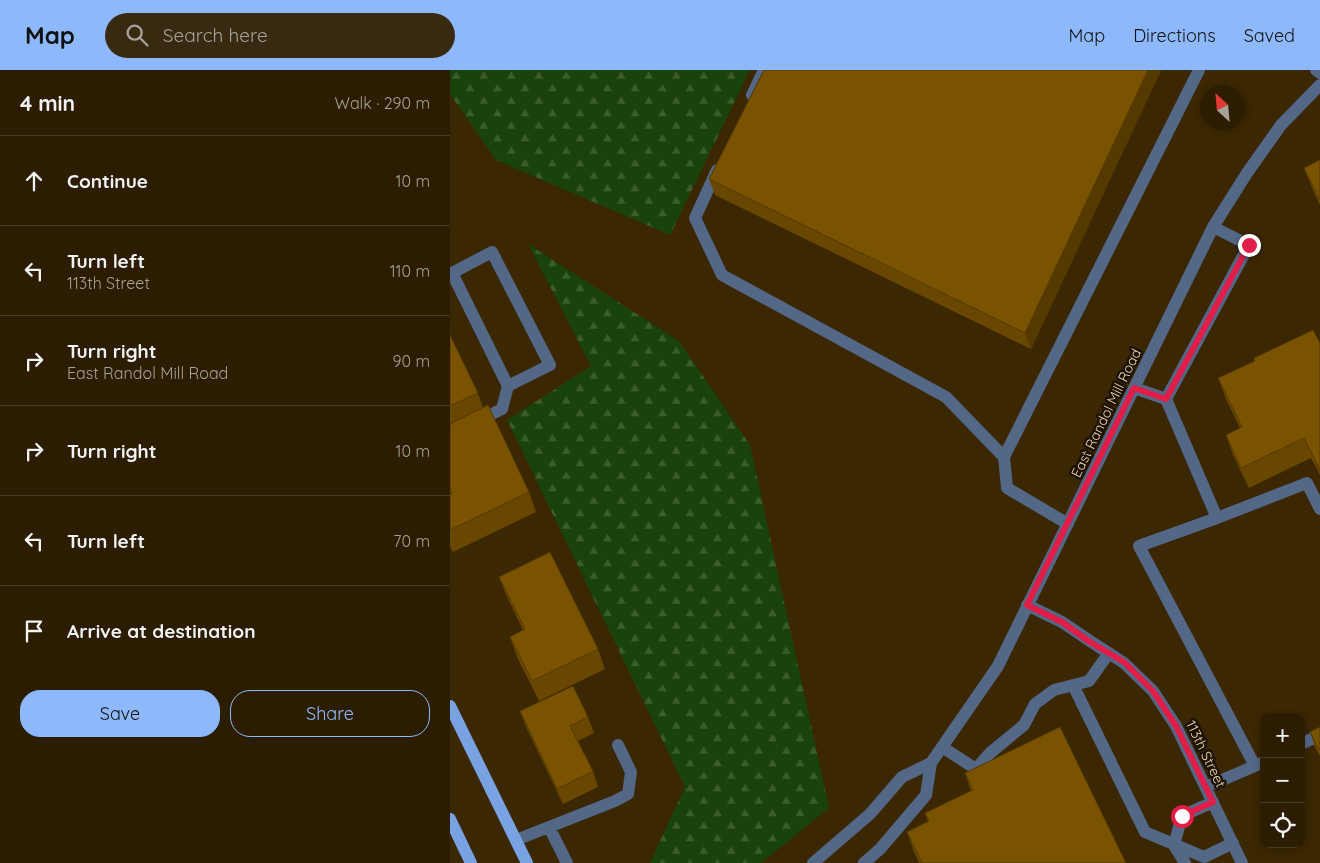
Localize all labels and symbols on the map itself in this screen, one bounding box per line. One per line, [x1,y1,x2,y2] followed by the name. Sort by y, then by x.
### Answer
[1200,85,1245,130] north arrow
[1238,234,1261,257] route end
[1067,346,1145,480] street label: East Randol Mill Road
[1182,717,1230,791] street label: 113th Street
[1171,805,1194,828] route start

